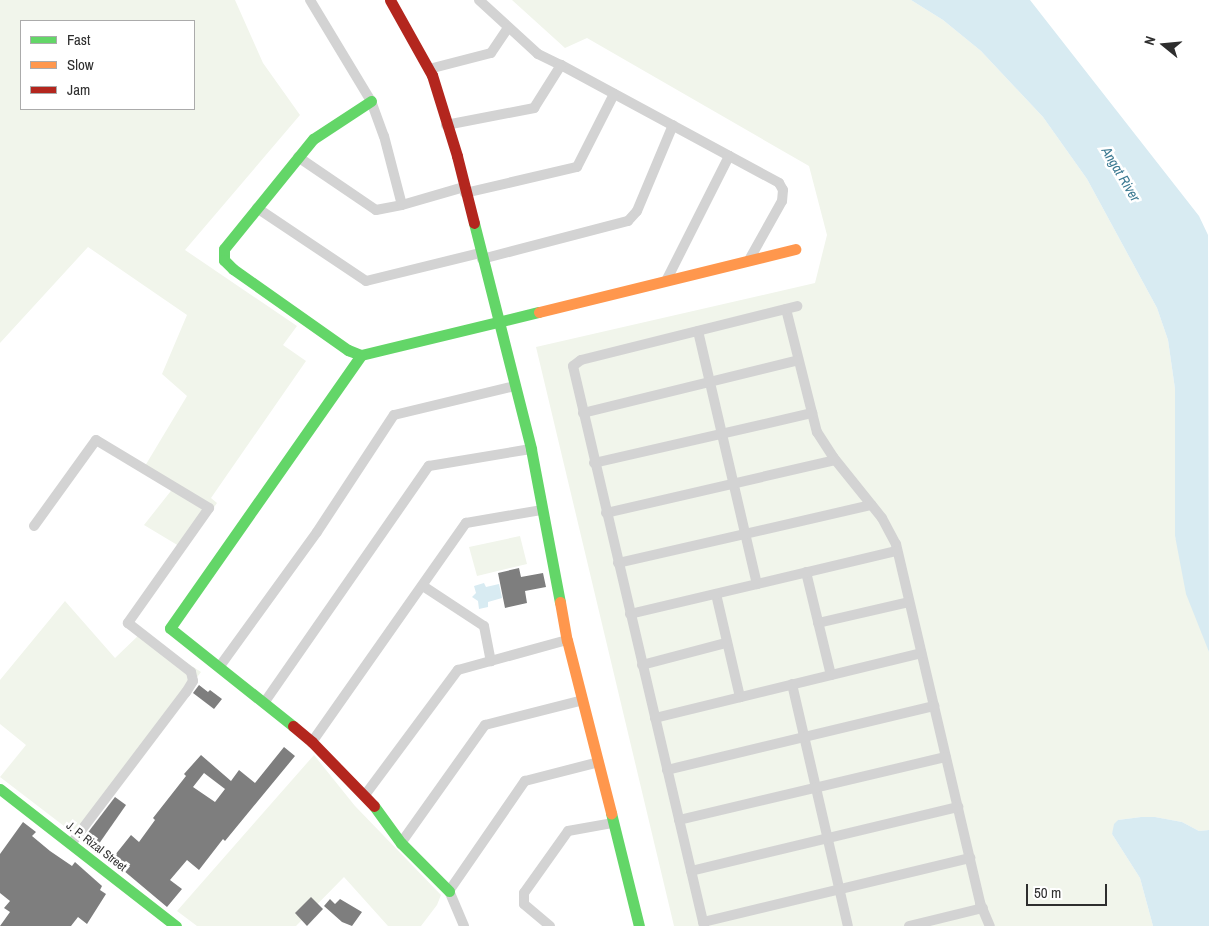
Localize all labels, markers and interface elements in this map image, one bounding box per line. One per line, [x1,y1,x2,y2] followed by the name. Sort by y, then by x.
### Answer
[20,20,195,110] legend
[1139,20,1189,70] north arrow
[67,29,90,50] text: Fast
[1140,34,1159,47] text: N
[67,54,94,75] text: Slow
[67,79,90,100] text: Jam
[1098,144,1144,204] water label: Angat River
[63,819,129,875] street label: J. P. Rizal Street
[1029,874,1110,906] scale bar
[1034,882,1061,903] text: 50 m

